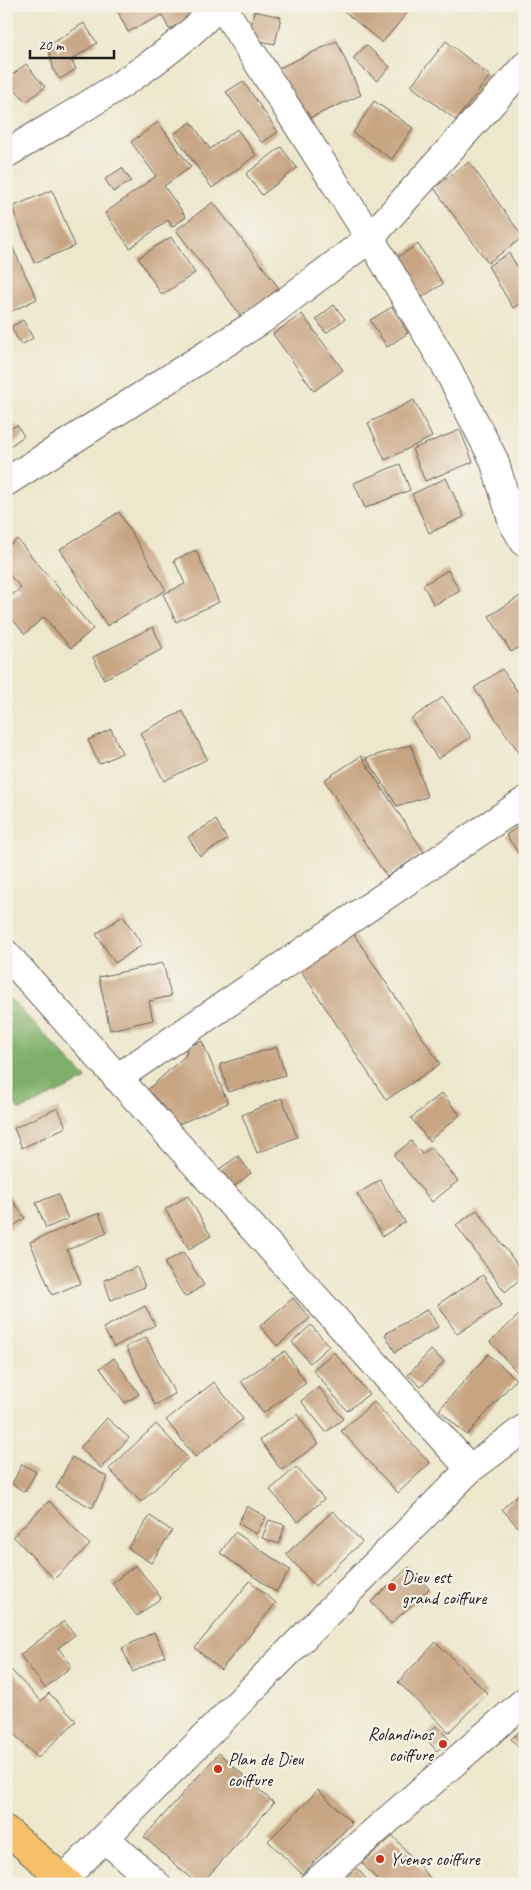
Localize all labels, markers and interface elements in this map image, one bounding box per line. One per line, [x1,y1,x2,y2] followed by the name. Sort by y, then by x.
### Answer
[30,28,114,60] scale bar
[38,36,65,55] text: 20 m
[402,1566,487,1609] place label: Dieu est grand coiffure
[386,1581,398,1593] marker: Dieu est grand coiffure
[368,1723,435,1766] place label: Rolandinos coiffure
[437,1738,449,1750] marker: Rolandinos coiffure
[228,1748,305,1791] place label: Plan de Dieu coiffure
[212,1763,224,1775] marker: Plan de Dieu coiffure
[390,1848,481,1870] place label: Yvenos coiffure
[374,1853,386,1865] marker: Yvenos coiffure

